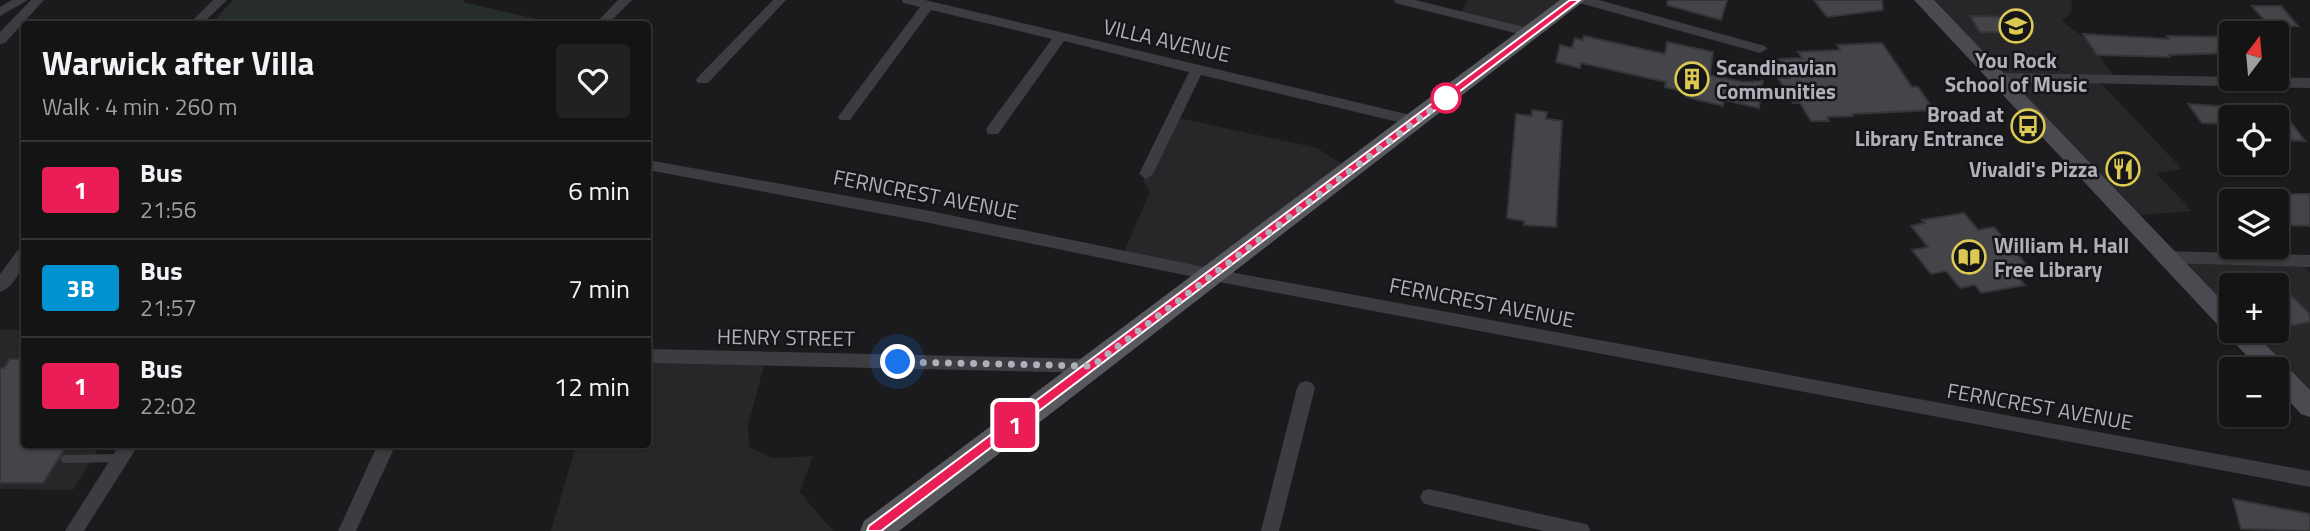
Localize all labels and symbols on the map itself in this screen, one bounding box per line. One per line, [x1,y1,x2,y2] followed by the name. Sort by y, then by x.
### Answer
[1997,7,2035,45] school or university icon: You Rock School of Music
[1100,10,1234,70] street label: VILLA AVENUE
[2219,21,2289,91] north arrow
[1945,44,2087,100] place label: You Rock School of Music
[1716,51,1837,107] place label: Scandinavian Communities
[1673,60,1711,98] building icon: Scandinavian Communities
[1431,83,1461,113] unlabelled marker
[1855,98,2004,154] place label: Broad at Library Entrance
[2009,107,2047,145] bus stop icon: Broad at Library Entrance
[2104,150,2142,188] restaurant icon: Vivaldi's Pizza
[1969,153,2098,185] place label: Vivaldi's Pizza
[831,160,1021,228] street label: FERNCREST AVENUE
[1994,229,2129,285] place label: William H. Hall Free Library
[1950,238,1988,276] library icon: William H. Hall Free Library
[1387,268,1577,336] street label: FERNCREST AVENUE
[717,320,855,354] street label: HENRY STREET
[880,344,915,379] your location
[1945,374,2135,438] street label: FERNCREST AVENUE
[992,402,1038,448] line badge: 1

